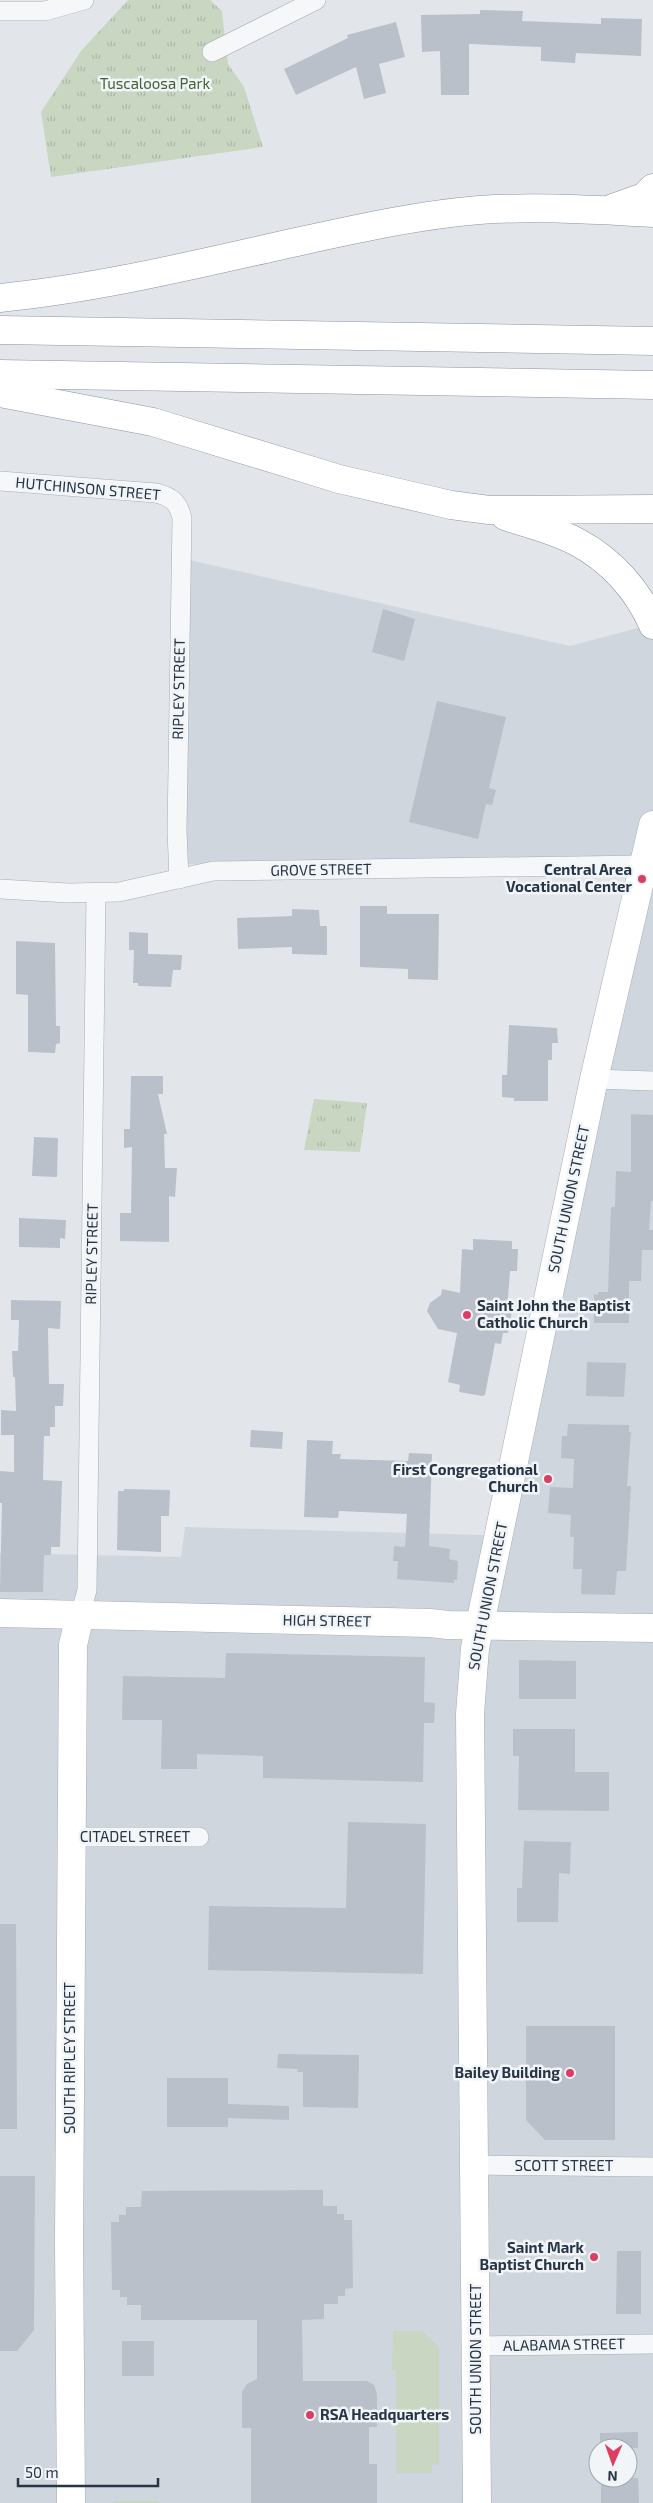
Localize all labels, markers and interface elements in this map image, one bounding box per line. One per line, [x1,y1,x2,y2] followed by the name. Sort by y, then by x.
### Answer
[100,74,211,92] park label: Tuscaloosa Park
[15,473,162,503] street label: HUTCHINSON STREET
[168,638,188,740] street label: RIPLEY STREET
[270,859,372,879] street label: GROVE STREET
[506,860,633,895] place label: Central Area Vocational Center
[636,873,648,885] marker: Central Area Vocational Center
[544,1123,593,1274] street label: SOUTH UNION STREET
[81,1203,101,1305] street label: RIPLEY STREET
[477,1296,630,1331] place label: Saint John the Baptist Catholic Church
[461,1309,473,1321] marker: Saint John the Baptist Catholic Church
[393,1460,538,1495] place label: First Congregational Church
[542,1473,554,1485] marker: First Congregational Church
[464,1520,510,1672] street label: SOUTH UNION STREET
[283,1610,372,1630] street label: HIGH STREET
[80,1827,191,1845] street label: CITADEL STREET
[60,1982,78,2134] street label: SOUTH RIPLEY STREET
[455,2063,560,2082] place label: Bailey Building
[564,2067,576,2079] marker: Bailey Building
[515,2156,614,2174] street label: SCOTT STREET
[480,2238,585,2273] place label: Saint Mark Baptist Church
[588,2251,600,2263] marker: Saint Mark Baptist Church
[466,2283,484,2434] street label: SOUTH UNION STREET
[503,2334,626,2354] street label: ALABAMA STREET
[320,2405,449,2423] place label: RSA Headquarters
[304,2409,316,2421] marker: RSA Headquarters
[588,2438,638,2488] north arrow
[18,2456,158,2488] scale bar
[25,2463,59,2481] text: 50 m
[607,2468,618,2485] text: N

